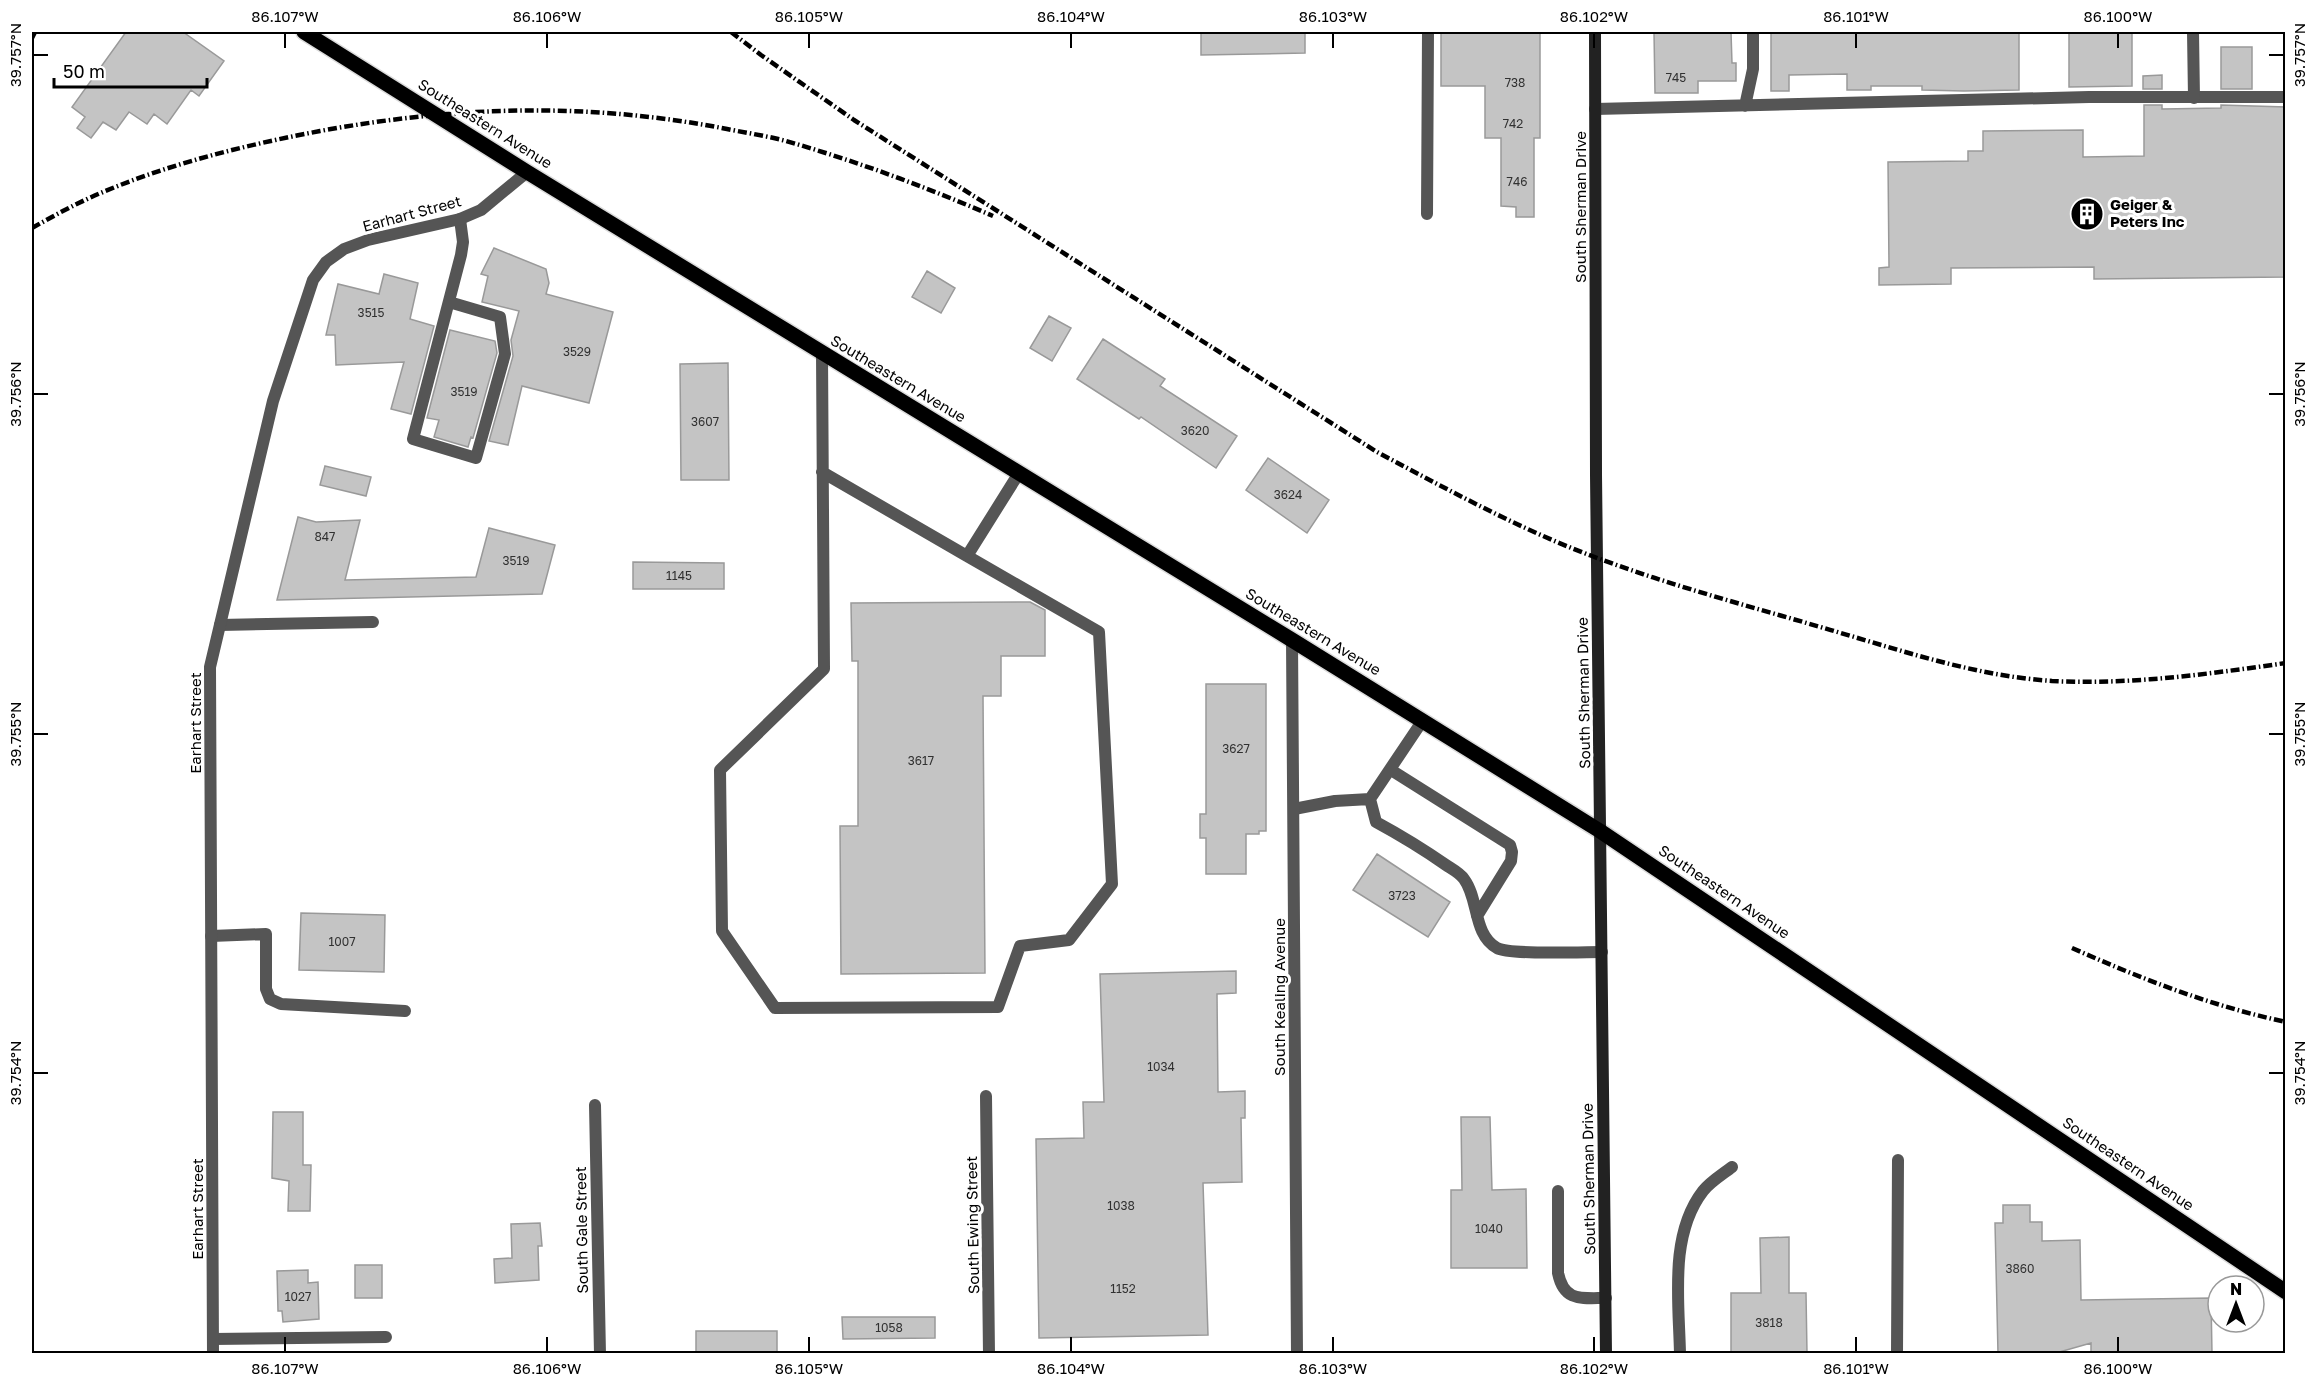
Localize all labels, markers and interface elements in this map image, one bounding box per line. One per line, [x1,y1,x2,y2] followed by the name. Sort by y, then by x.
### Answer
[251,7,319,25] text: 86.107°W
[513,7,581,25] text: 86.106°W
[775,7,843,25] text: 86.105°W
[1037,7,1105,25] text: 86.104°W
[1299,7,1367,25] text: 86.103°W
[1560,7,1628,25] text: 86.102°W
[1823,7,1889,25] text: 86.101°W
[2084,7,2152,25] text: 86.100°W
[6,23,24,87] text: 39.757°N
[2290,23,2308,87] text: 39.757°N
[54,51,207,89] scale bar
[63,60,105,82] text: 50 m
[1666,70,1686,85] house number: 745
[415,75,556,172] street label: Southeastern Avenue
[1505,75,1525,90] house number: 738
[1503,116,1523,131] house number: 742
[1571,131,1589,283] street label: South Sherman Drive
[1507,174,1527,189] house number: 746
[360,191,463,235] street label: Earhart Street
[2110,195,2185,230] place label: Geiger & Peters Inc
[2069,196,2105,232] building icon: Geiger & Peters Inc
[358,305,384,320] house number: 3515
[828,331,970,426] street label: Southeastern Avenue
[563,344,591,359] house number: 3529
[6,361,24,427] text: 39.756°N
[2290,361,2308,427] text: 39.756°N
[450,384,478,399] house number: 3519
[691,414,719,429] house number: 3607
[1181,423,1209,438] house number: 3620
[1274,487,1302,502] house number: 3624
[314,529,336,544] house number: 847
[502,553,530,568] house number: 3519
[666,568,692,583] house number: 1145
[1243,584,1385,679] street label: Southeastern Avenue
[1573,617,1593,769] street label: South Sherman Drive
[186,672,204,774] street label: Earhart Street
[6,702,24,766] text: 39.755°N
[2290,702,2308,766] text: 39.755°N
[1222,741,1250,756] house number: 3627
[908,753,934,768] house number: 3617
[1655,841,1794,942] street label: Southeastern Avenue
[1388,888,1416,903] house number: 3723
[1270,918,1288,1076] street label: South Kealing Avenue
[328,934,356,949] house number: 1007
[6,1041,24,1105] text: 39.754°N
[2290,1041,2308,1105] text: 39.754°N
[1147,1059,1175,1074] house number: 1034
[1578,1103,1598,1255] street label: South Sherman Drive
[2059,1113,2198,1214] street label: Southeastern Avenue
[962,1156,982,1294] street label: South Ewing Street
[188,1158,206,1260] street label: Earhart Street
[571,1166,591,1294] street label: South Gale Street
[1107,1198,1135,1213] house number: 1038
[1475,1221,1503,1236] house number: 1040
[2005,1261,2035,1276] house number: 3860
[2206,1274,2266,1334] north arrow
[2230,1279,2242,1299] text: N
[1110,1281,1136,1296] house number: 1152
[285,1289,311,1304] house number: 1027
[1755,1315,1783,1330] house number: 3818
[875,1320,903,1335] house number: 1058
[251,1359,319,1377] text: 86.107°W
[513,1359,581,1377] text: 86.106°W
[775,1359,843,1377] text: 86.105°W
[1037,1359,1105,1377] text: 86.104°W
[1299,1359,1367,1377] text: 86.103°W
[1560,1359,1628,1377] text: 86.102°W
[1823,1359,1889,1377] text: 86.101°W
[2084,1359,2152,1377] text: 86.100°W

